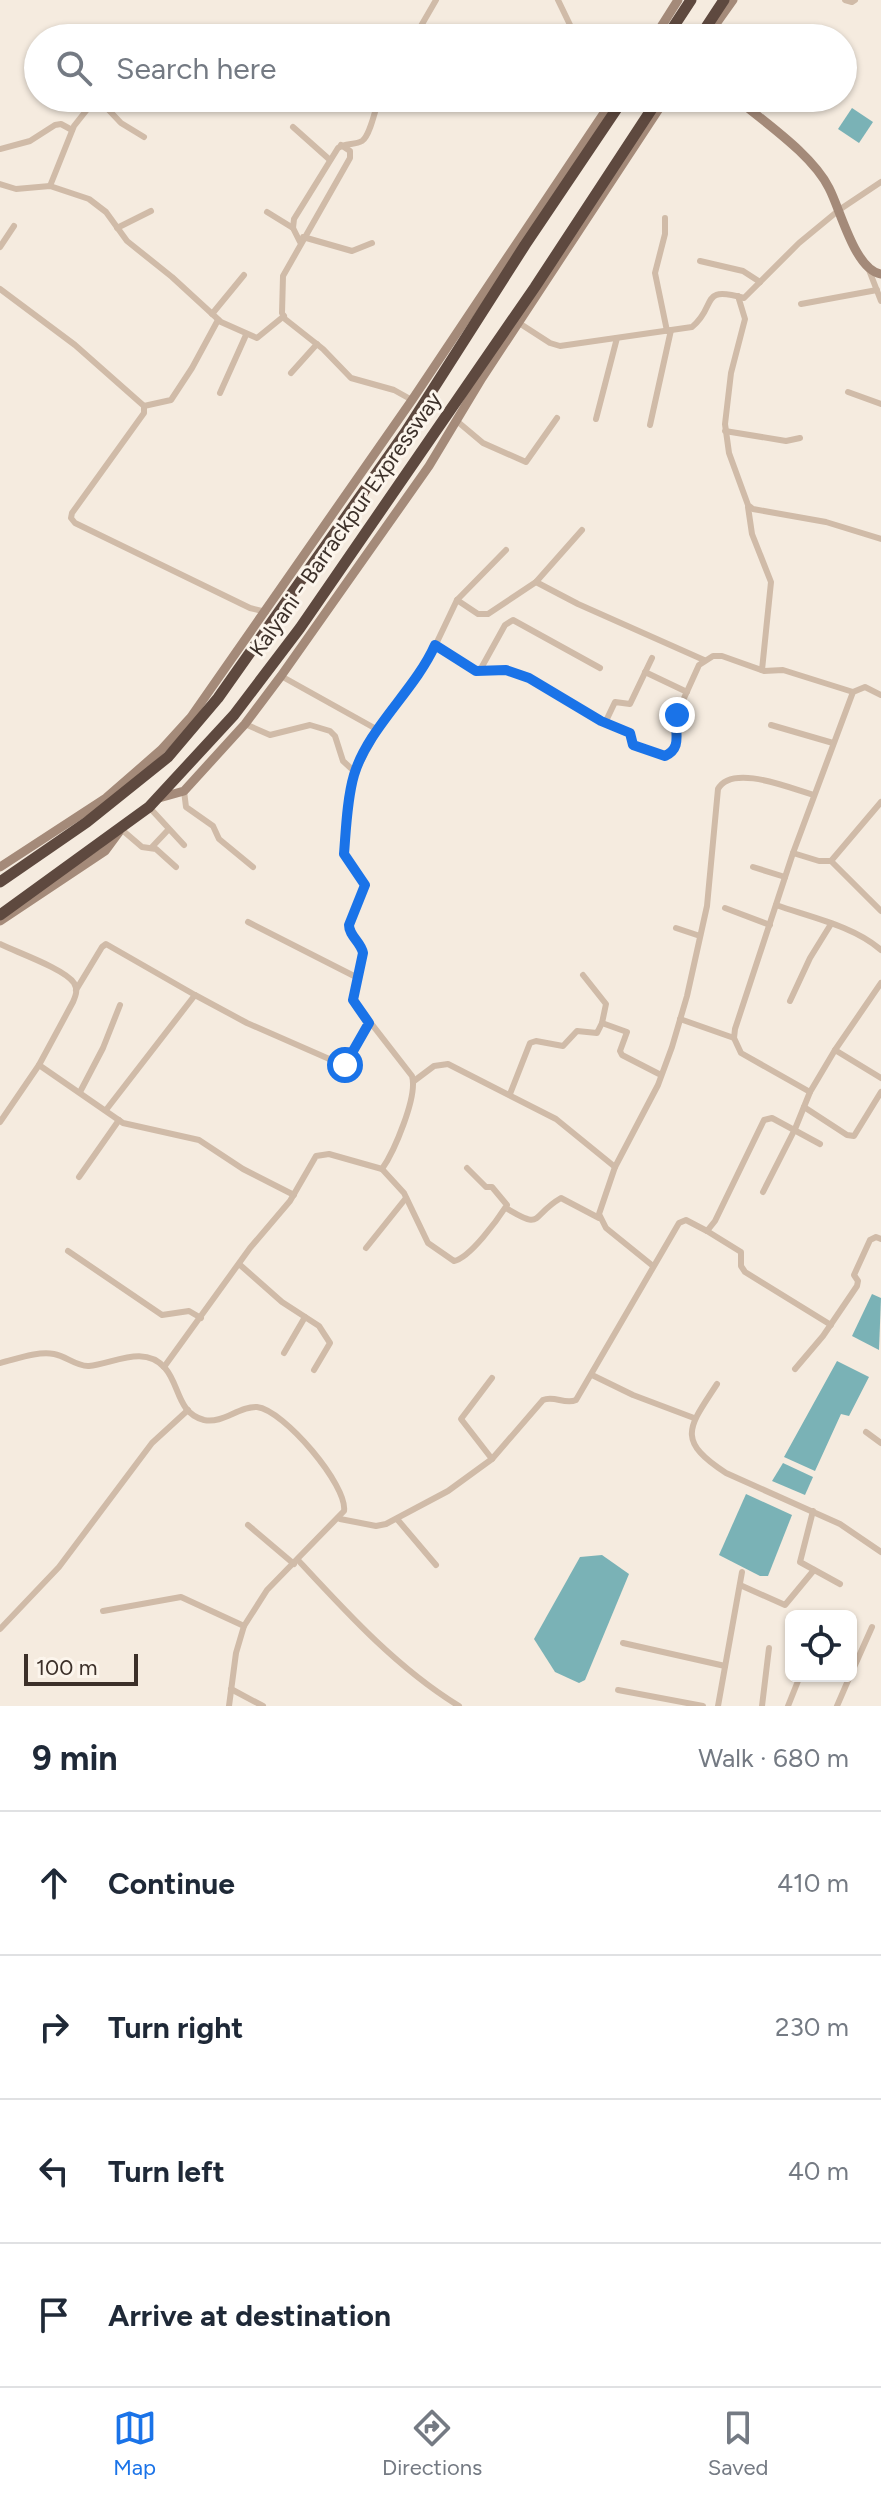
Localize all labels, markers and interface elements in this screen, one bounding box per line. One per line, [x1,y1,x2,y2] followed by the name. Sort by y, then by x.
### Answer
[24,24,857,112] search box
[52,46,96,90] icon: search
[116,50,276,87] text: Search here
[244,386,448,662] street label: Kalyani - Barrackpur Expressway
[659,697,695,733] route end
[327,1047,363,1083] route start
[785,1610,857,1682] map controls
[785,1610,857,1682] button: locate
[24,1650,138,1686] scale bar
[36,1654,97,1681] text: 100 m
[32,1738,118,1779] text: 9 min
[698,1742,849,1774] text: Walk · 680 m
[32,1861,76,1905] icon: ahead
[108,1865,235,1902] text: Continue
[777,1867,849,1899] text: 410 m
[32,2005,76,2049] icon: right
[108,2009,243,2046] text: Turn right
[775,2011,849,2043] text: 230 m
[32,2149,76,2193] icon: left
[108,2153,225,2190] text: Turn left
[788,2155,849,2187] text: 40 m
[32,2293,76,2337] icon: arrive
[108,2297,391,2334] text: Arrive at destination
[113,2406,157,2481] tab: Map
[382,2406,482,2481] tab: Directions
[708,2406,768,2481] tab: Saved

